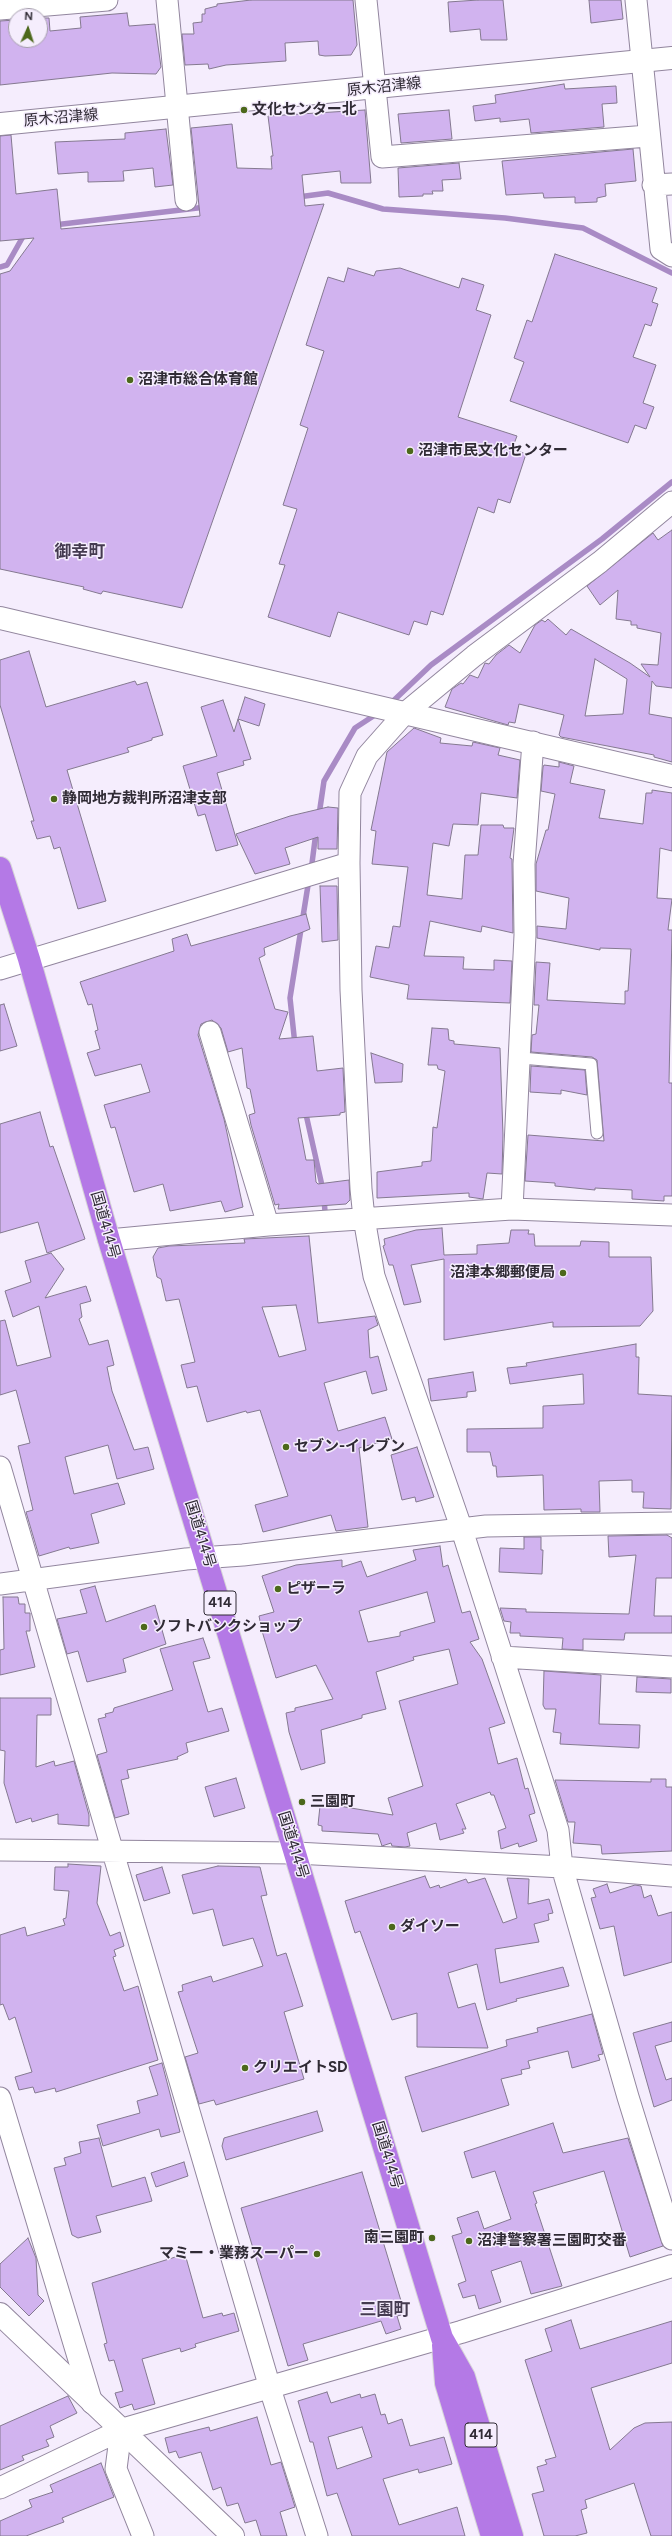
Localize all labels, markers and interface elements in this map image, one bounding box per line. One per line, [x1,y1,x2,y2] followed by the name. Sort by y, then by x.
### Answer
[8,8,48,48] north arrow
[24,10,33,23] text: N
[346,74,422,100] street label: 原木沼津線
[252,101,357,119] place label: 文化センター北
[239,105,249,115] marker: 文化センター北
[23,106,99,130] street label: 原木沼津線
[138,371,258,389] place label: 沼津市総合体育館
[125,375,135,385] marker: 沼津市総合体育館
[418,442,568,460] place label: 沼津市民文化センター
[405,446,415,456] marker: 沼津市民文化センター
[55,542,105,562] district label: 御幸町
[62,790,227,808] place label: 静岡地方裁判所沼津支部
[49,794,59,804] marker: 静岡地方裁判所沼津支部
[87,1189,123,1261] street label: 国道414号
[450,1264,555,1282] place label: 沼津本郷郵便局
[558,1268,568,1278] marker: 沼津本郷郵便局
[294,1438,405,1456] place label: セブン-イレブン
[281,1442,291,1452] marker: セブン-イレブン
[181,1498,219,1570] street label: 国道414号
[286,1580,346,1598] place label: ピザーラ
[273,1584,283,1594] marker: ピザーラ
[204,1591,236,1615] road number: 414
[152,1618,302,1636] place label: ソフトバンクショップ
[139,1622,149,1632] marker: ソフトバンクショップ
[310,1793,355,1811] place label: 三園町
[297,1797,307,1807] marker: 三園町
[274,1809,312,1881] street label: 国道414号
[400,1918,460,1936] place label: ダイソー
[387,1922,397,1932] marker: ダイソー
[253,2059,348,2077] place label: クリエイトSD
[240,2063,250,2073] marker: クリエイトSD
[368,2119,406,2191] street label: 国道414号
[364,2229,424,2247] place label: 南三園町
[477,2232,627,2250] place label: 沼津警察署三園町交番
[427,2233,437,2243] marker: 南三園町
[464,2236,474,2246] marker: 沼津警察署三園町交番
[159,2245,309,2263] place label: マミー・業務スーパー
[312,2249,322,2259] marker: マミー・業務スーパー
[360,2300,410,2320] district label: 三園町
[465,2423,497,2447] road number: 414

